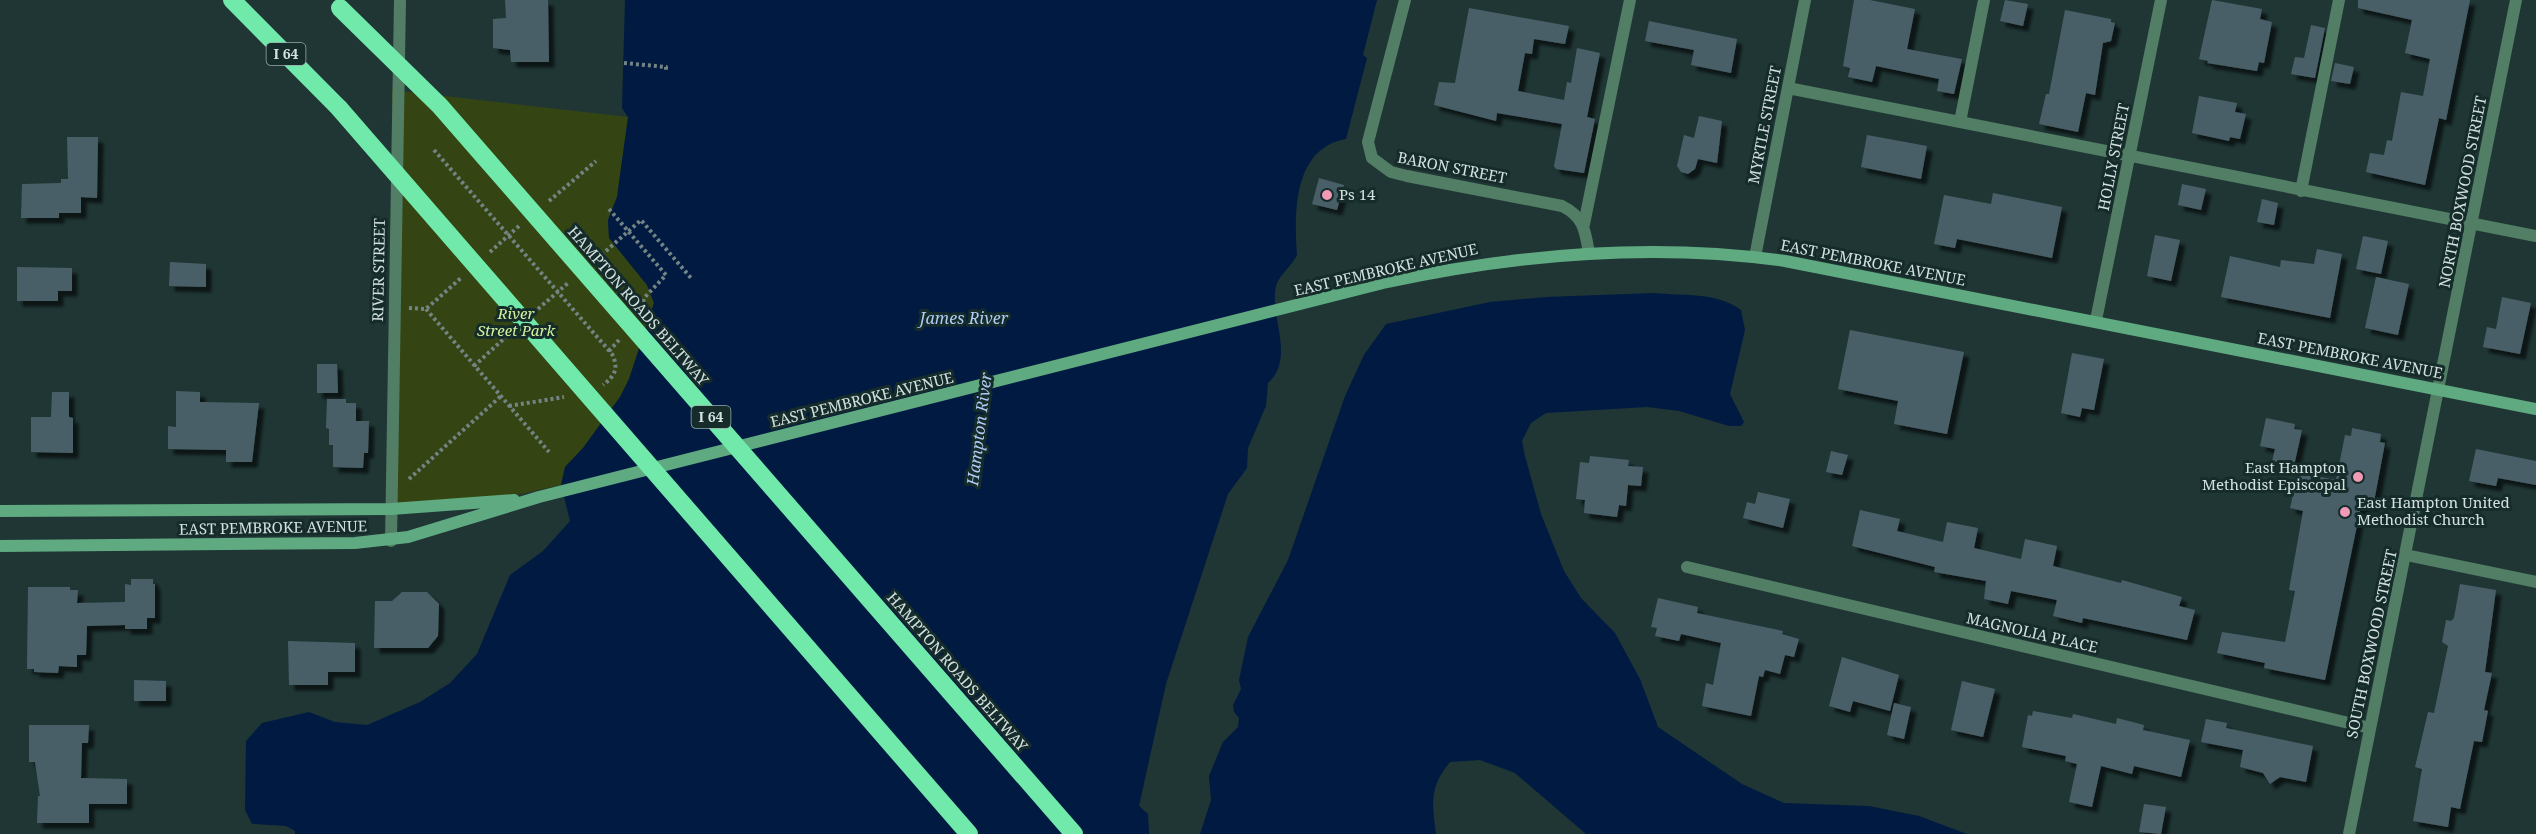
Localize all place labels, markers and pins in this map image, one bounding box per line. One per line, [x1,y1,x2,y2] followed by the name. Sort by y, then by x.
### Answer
[1339,184,1376,204] place label: Ps 14
[1320,188,1334,202] marker: Ps 14
[2202,457,2346,494] place label: East Hampton Methodist Episcopal
[2351,470,2365,484] marker: East Hampton Methodist Episcopal
[2357,492,2510,529] place label: East Hampton United Methodist Church
[2338,505,2352,519] marker: East Hampton United Methodist Church

